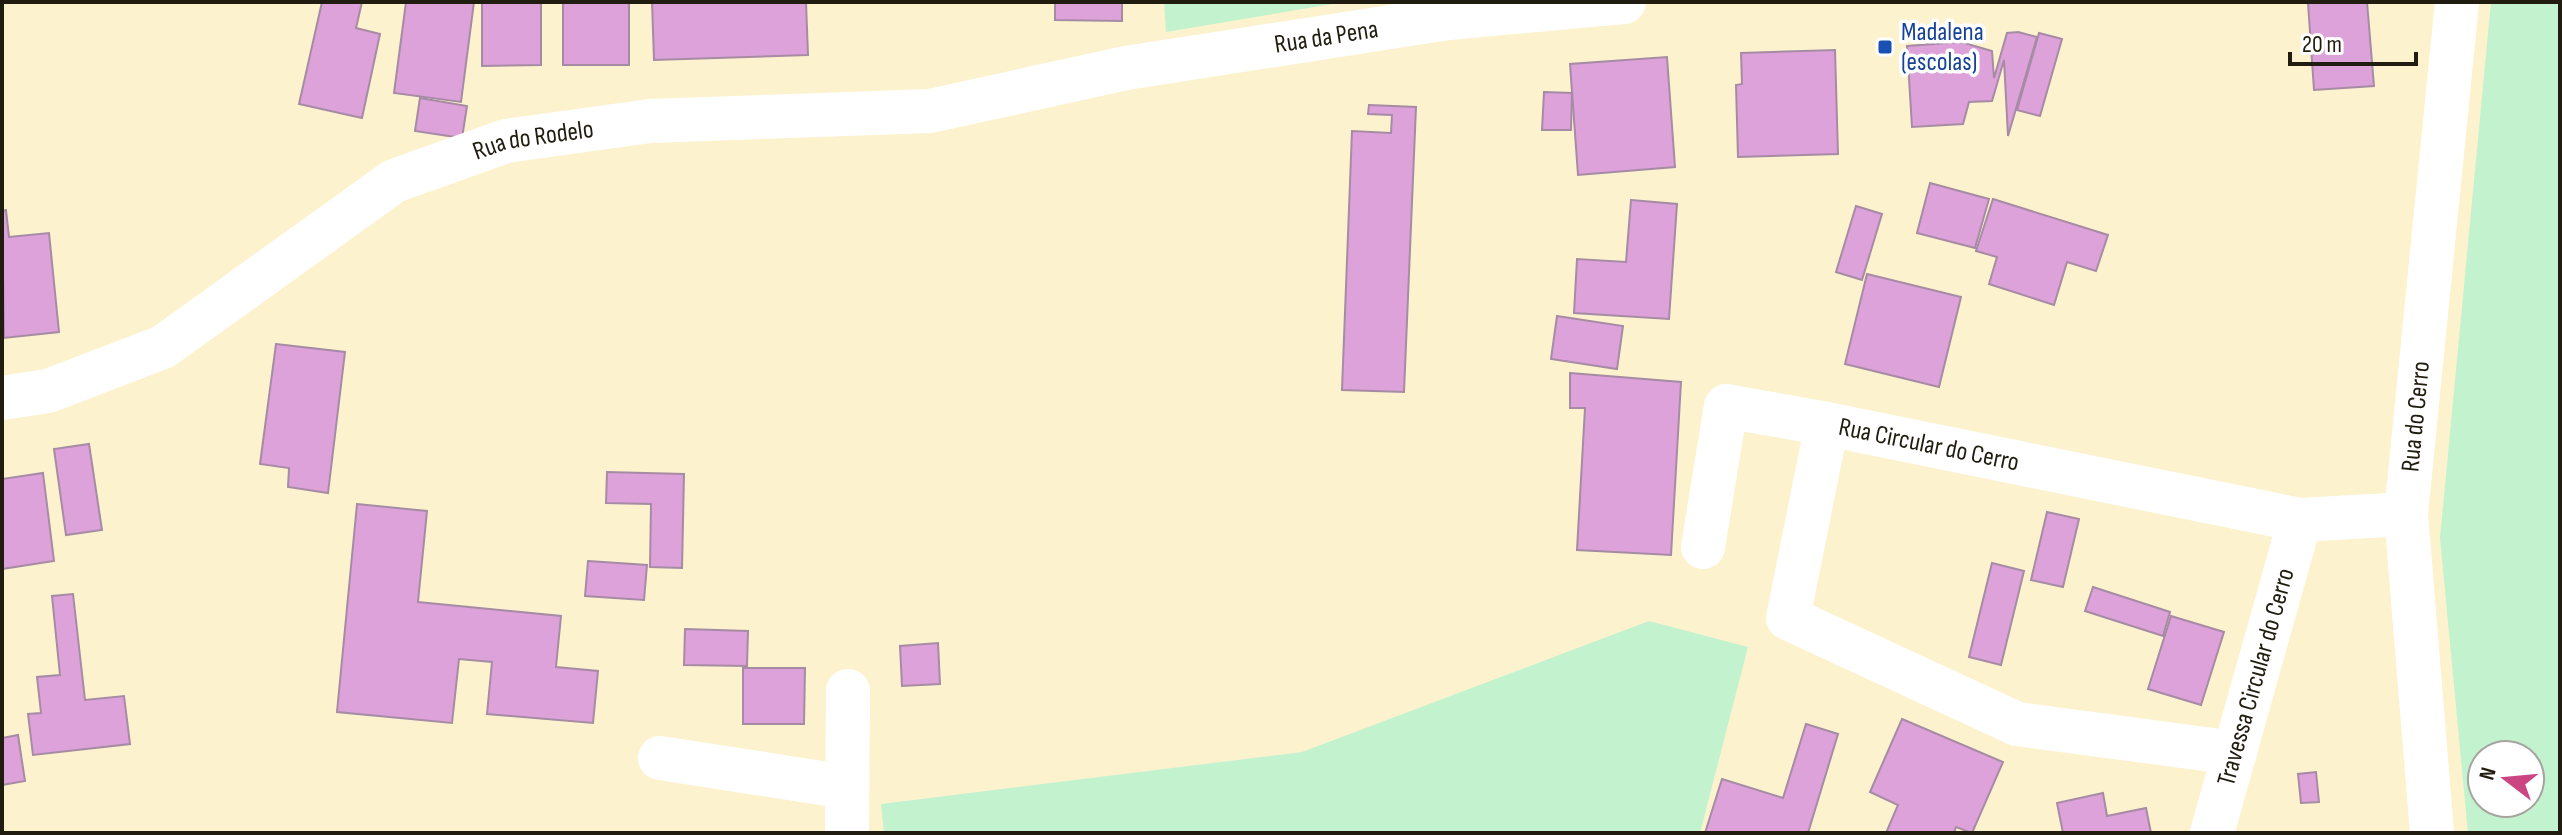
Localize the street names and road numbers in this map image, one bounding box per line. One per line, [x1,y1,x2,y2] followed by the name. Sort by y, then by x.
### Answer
[1272,14,1380,60] street label: Rua da Pena
[469,114,595,167] street label: Rua do Rodelo
[2395,360,2437,473] street label: Rua do Cerro
[1836,411,2022,478] street label: Rua Circular do Cerro
[2211,565,2301,789] street label: Travessa Circular do Cerro

